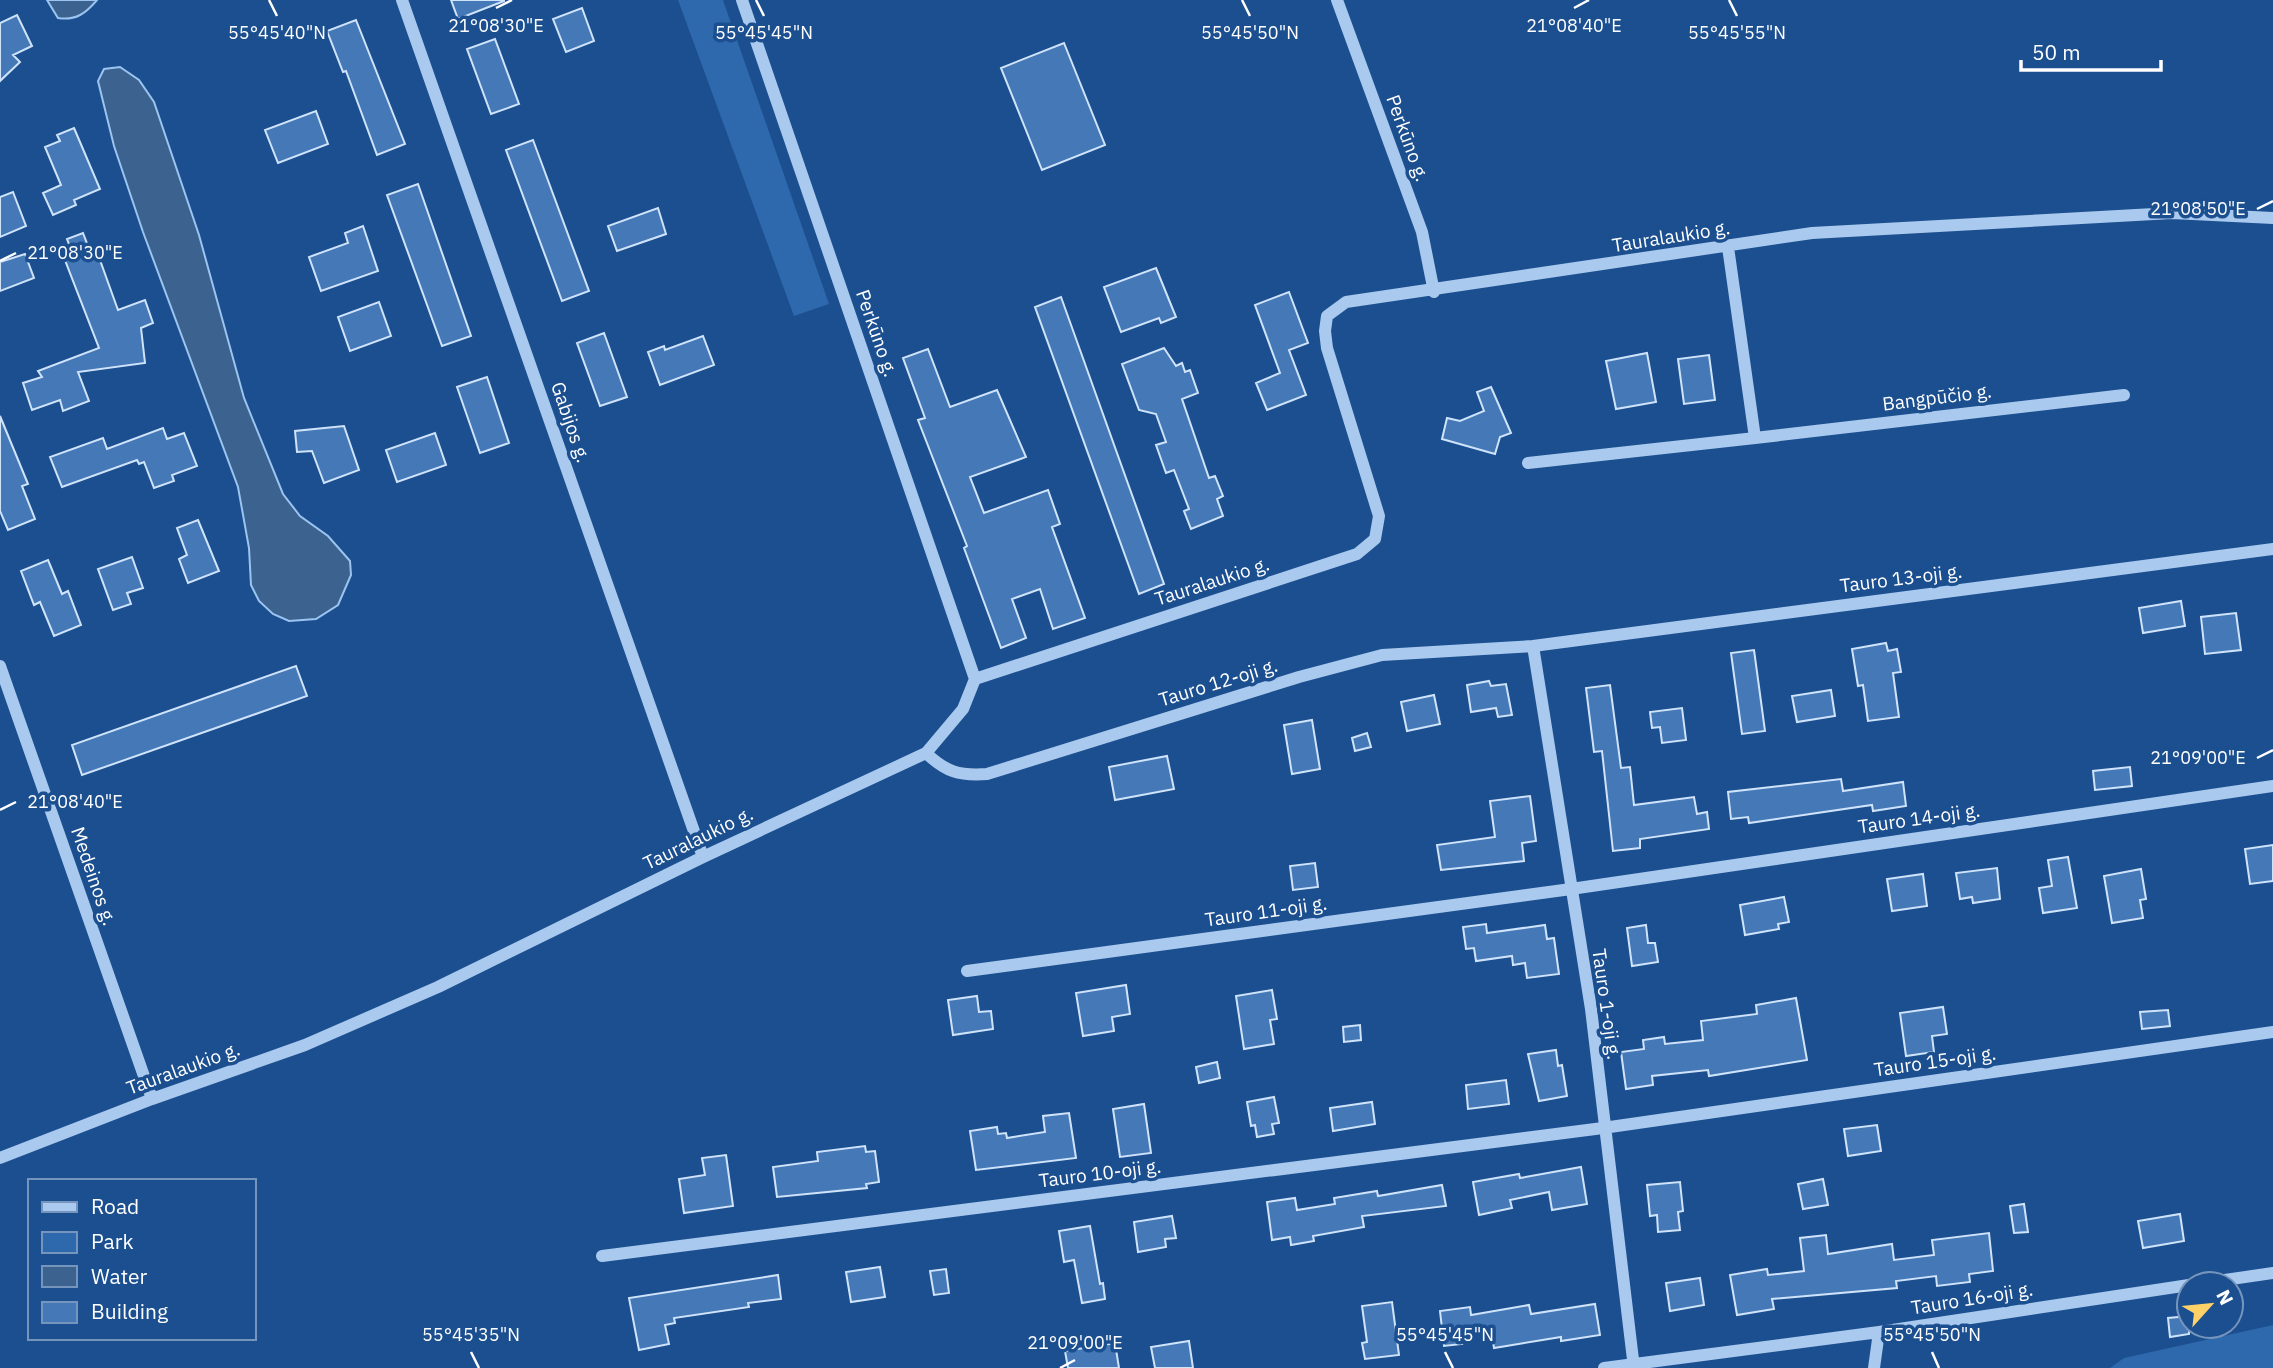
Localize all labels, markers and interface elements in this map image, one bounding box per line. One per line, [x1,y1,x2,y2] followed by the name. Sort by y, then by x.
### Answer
[448,14,544,37] text: 21°08'30"E
[1526,14,1622,37] text: 21°08'40"E
[228,21,326,44] text: 55°45'40"N
[715,21,813,44] text: 55°45'45"N
[1201,21,1299,44] text: 55°45'50"N
[1688,21,1786,44] text: 55°45'55"N
[2021,28,2161,72] scale bar
[2032,38,2081,66] text: 50 m
[1381,91,1435,185] street label: Perkūno g.
[2150,197,2246,220] text: 21°08'50"E
[1610,215,1732,257] street label: Tauralaukio g.
[27,241,123,264] text: 21°08'30"E
[851,286,903,380] street label: Perkūno g.
[1881,378,1993,416] street label: Bangpūčio g.
[546,379,596,465] street label: Gabijos g.
[1152,551,1272,611] street label: Tauralaukio g.
[1838,559,1964,597] street label: Tauro 13-oji g.
[1156,653,1280,711] street label: Tauro 12-oji g.
[2150,746,2246,769] text: 21°09'00"E
[27,790,123,813] text: 21°08'40"E
[1856,798,1982,838] street label: Tauro 14-oji g.
[639,801,757,875] street label: Tauralaukio g.
[66,824,122,928] street label: Medeinos g.
[1203,891,1329,931] street label: Tauro 11-oji g.
[1587,947,1627,1061] street label: Tauro 1-oji g.
[123,1036,243,1100] street label: Tauralaukio g.
[1872,1041,1998,1081] street label: Tauro 15-oji g.
[1037,1154,1163,1192] street label: Tauro 10-oji g.
[28,1179,256,1340] legend
[91,1192,139,1220] text: Road
[91,1227,134,1255] text: Park
[91,1262,148,1290] text: Water
[2175,1270,2245,1340] north arrow
[1909,1277,2035,1319] street label: Tauro 16-oji g.
[2211,1286,2239,1309] text: N
[91,1297,168,1325] text: Building
[422,1323,520,1346] text: 55°45'35"N
[1396,1323,1494,1346] text: 55°45'45"N
[1883,1323,1981,1346] text: 55°45'50"N
[1027,1331,1123,1354] text: 21°09'00"E

